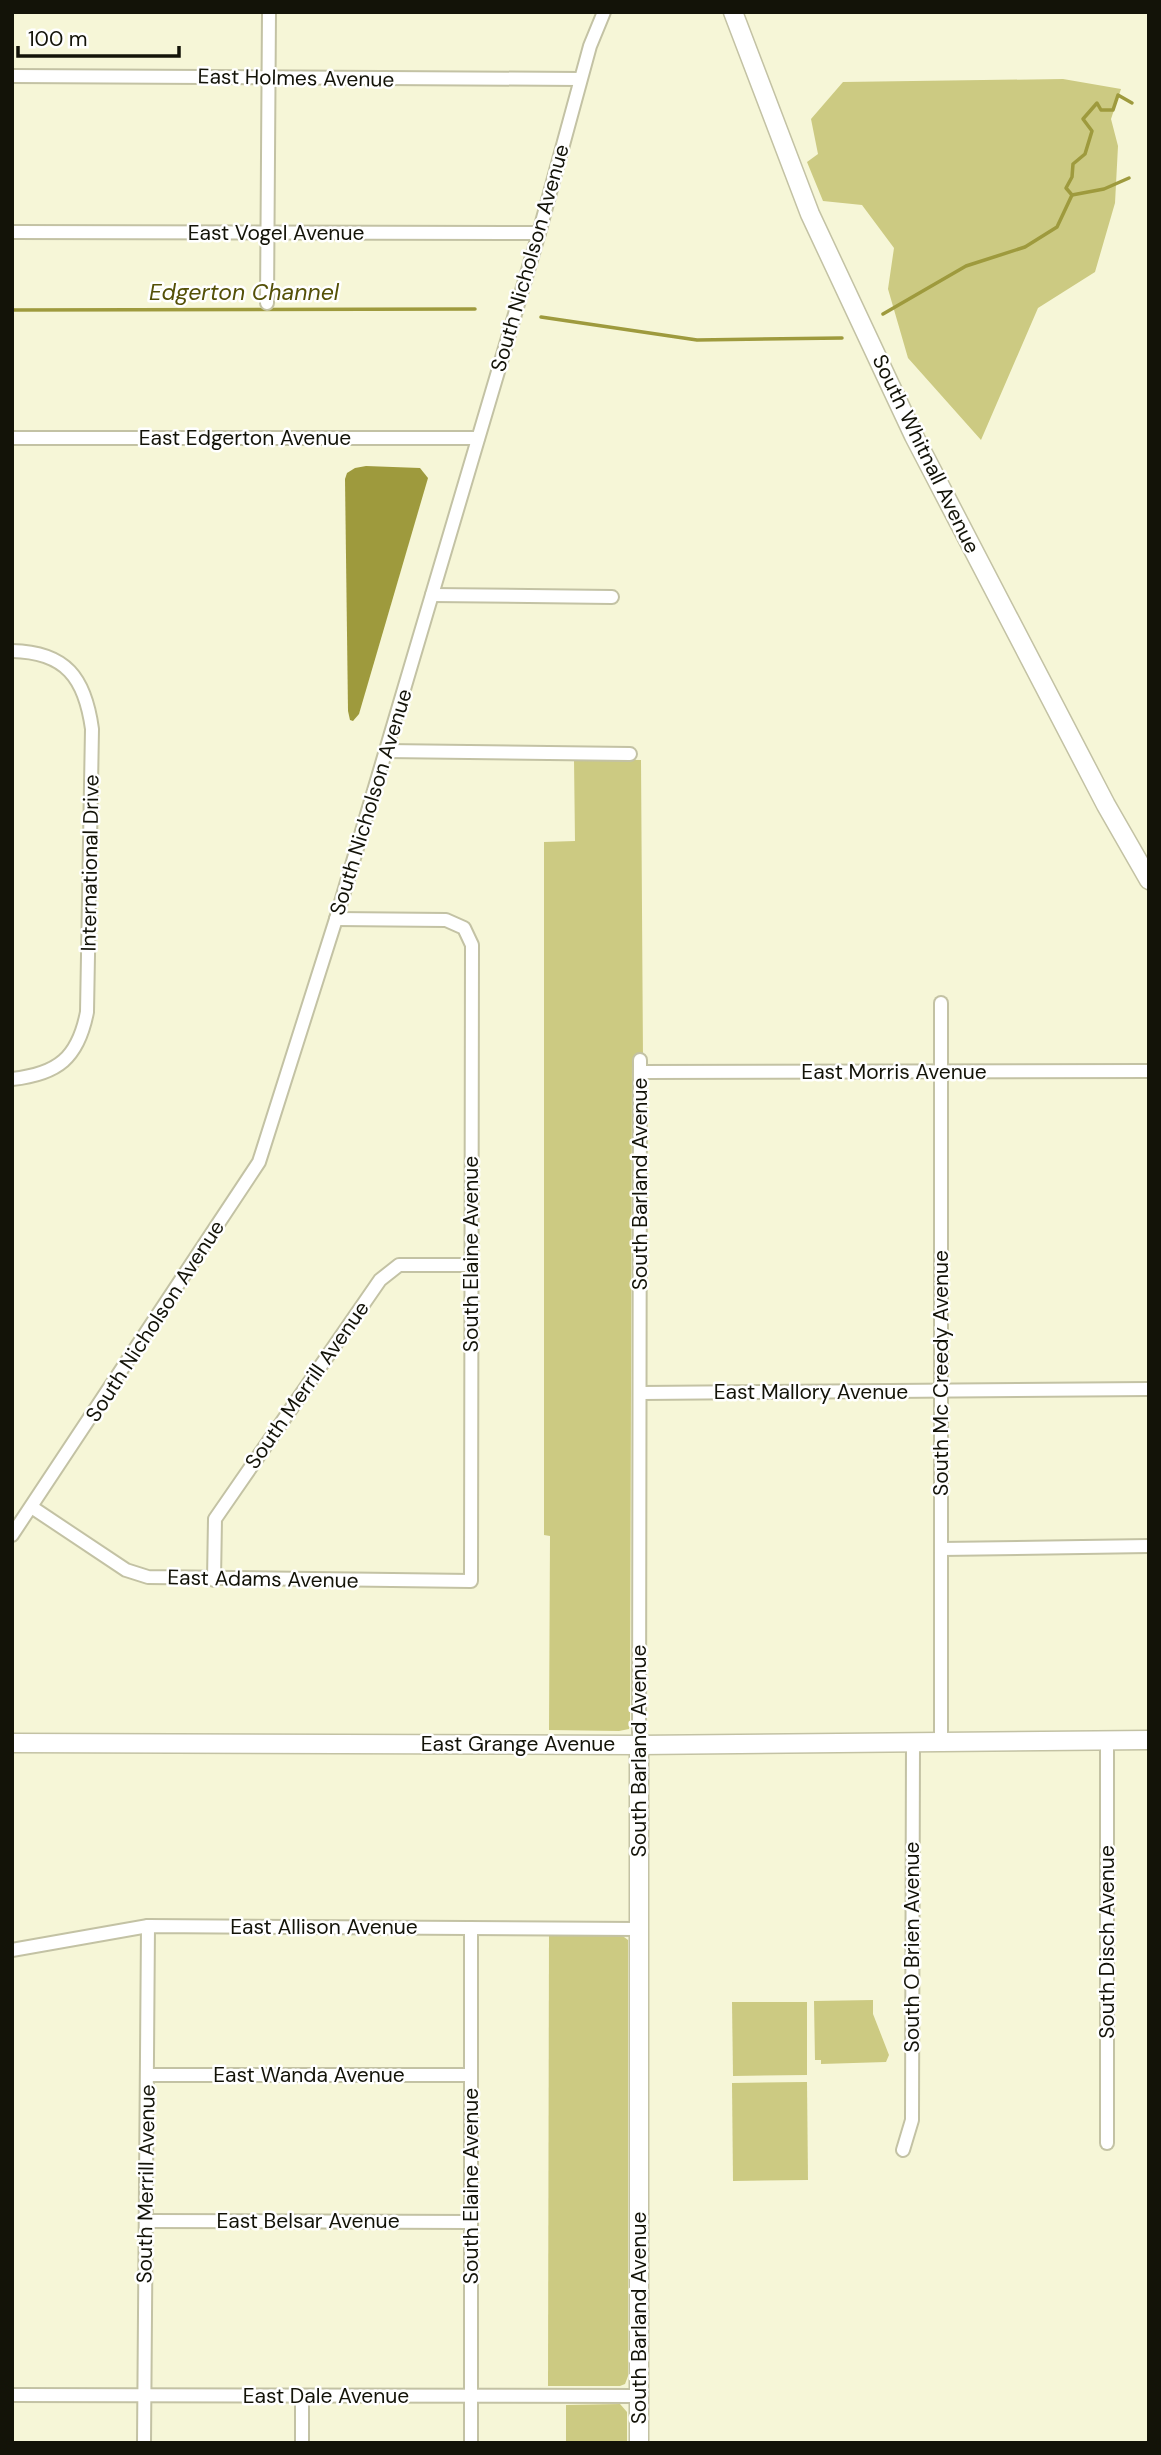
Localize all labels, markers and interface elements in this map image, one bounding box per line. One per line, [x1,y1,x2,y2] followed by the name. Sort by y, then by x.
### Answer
[18,14,178,58] scale bar
[28,25,88,53] text: 100 m
[197,62,395,94] street label: East Holmes Avenue
[484,141,576,375] street label: South Nicholson Avenue
[188,219,364,247] street label: East Vogel Avenue
[149,277,340,307] water label: Edgerton Channel
[866,350,986,558] street label: South Whitnall Avenue
[139,424,351,452] street label: East Edgerton Avenue
[323,685,419,919] street label: South Nicholson Avenue
[74,774,106,952] street label: International Drive
[801,1058,987,1086] street label: East Morris Avenue
[626,1078,654,1290] street label: South Barland Avenue
[457,1156,485,1352] street label: South Elaine Avenue
[79,1215,231,1427] street label: South Nicholson Avenue
[927,1250,955,1496] street label: South Mc Creedy Avenue
[238,1295,376,1475] street label: South Merrill Avenue
[714,1378,908,1406] street label: East Mallory Avenue
[167,1563,359,1595] street label: East Adams Avenue
[625,1645,653,1857] street label: South Barland Avenue
[421,1730,615,1758] street label: East Grange Avenue
[898,1842,926,2052] street label: South O Brien Avenue
[1093,1845,1121,2039] street label: South Disch Avenue
[230,1913,418,1941] street label: East Allison Avenue
[213,2061,405,2089] street label: East Wanda Avenue
[130,2084,162,2284] street label: South Merrill Avenue
[457,2088,485,2284] street label: South Elaine Avenue
[216,2207,400,2235] street label: East Belsar Avenue
[625,2212,653,2424] street label: South Barland Avenue
[243,2382,409,2410] street label: East Dale Avenue

